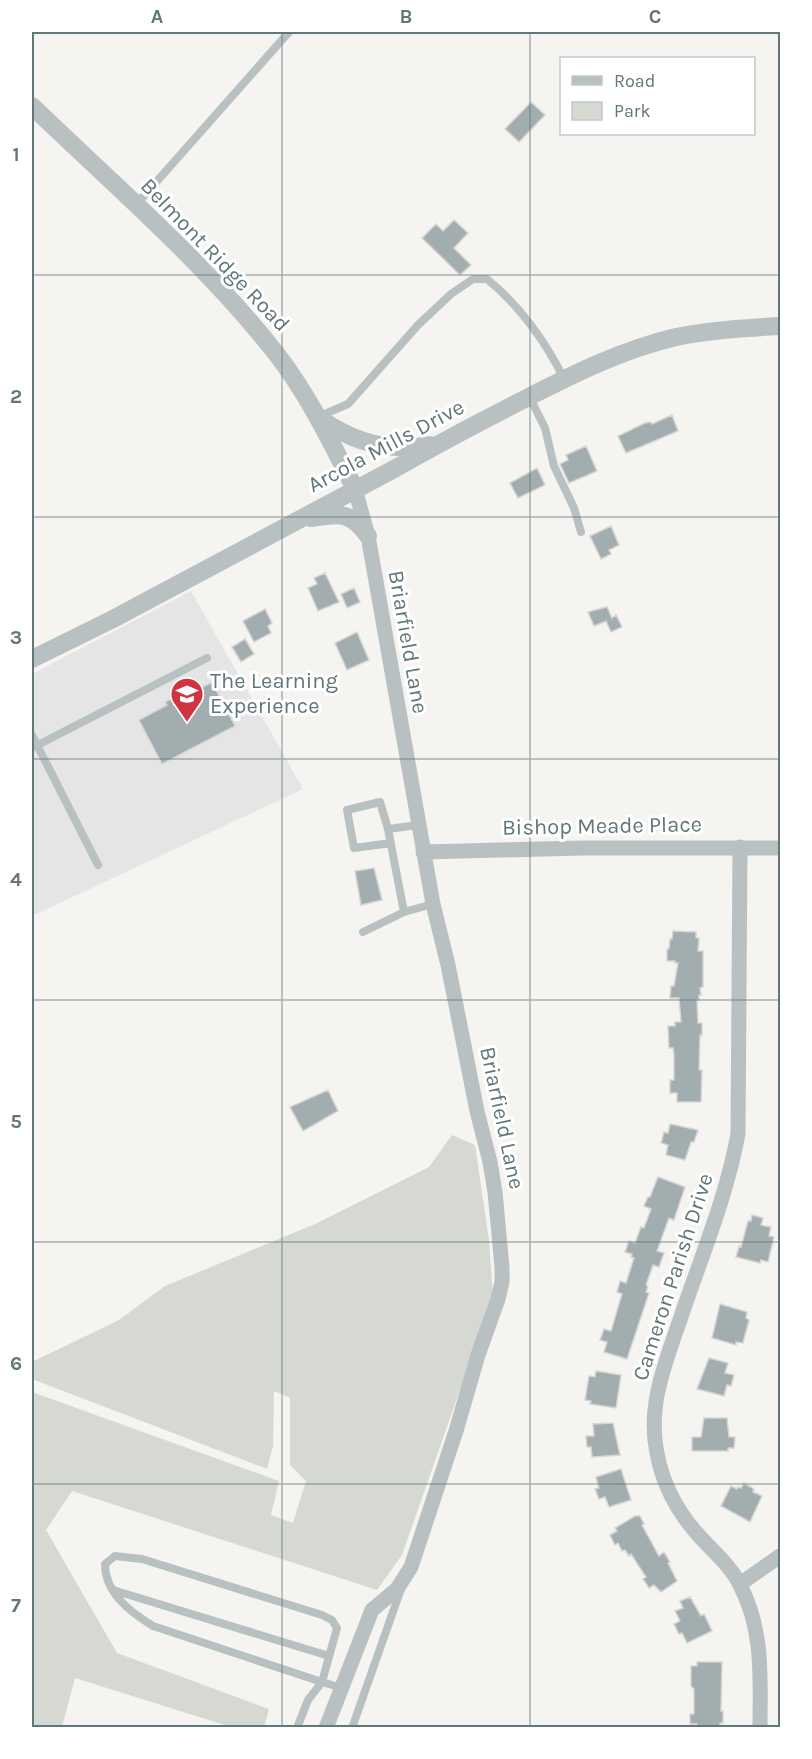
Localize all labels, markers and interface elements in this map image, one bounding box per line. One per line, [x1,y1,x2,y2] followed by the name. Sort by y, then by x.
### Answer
[151,5,164,28] text: A
[400,5,412,28] text: B
[649,5,661,28] text: C
[560,57,755,135] legend
[614,70,655,92] text: Road
[614,100,651,122] text: Park
[12,143,20,166] text: 1
[135,173,295,337] street label: Belmont Ridge Road
[10,385,22,408] text: 2
[303,394,469,498] street label: Arcola Mills Drive
[383,568,433,716] street label: Briarfield Lane
[10,626,22,649] text: 3
[210,668,339,719] place label: The Learning Experience
[169,676,205,723] school or university icon: The Learning Experience
[502,811,702,841] street label: Bishop Meade Place
[10,868,22,891] text: 4
[474,1044,530,1192] street label: Briarfield Lane
[10,1110,22,1133] text: 5
[627,1170,719,1384] street label: Cameron Parish Drive
[10,1352,22,1375] text: 6
[11,1594,21,1617] text: 7

